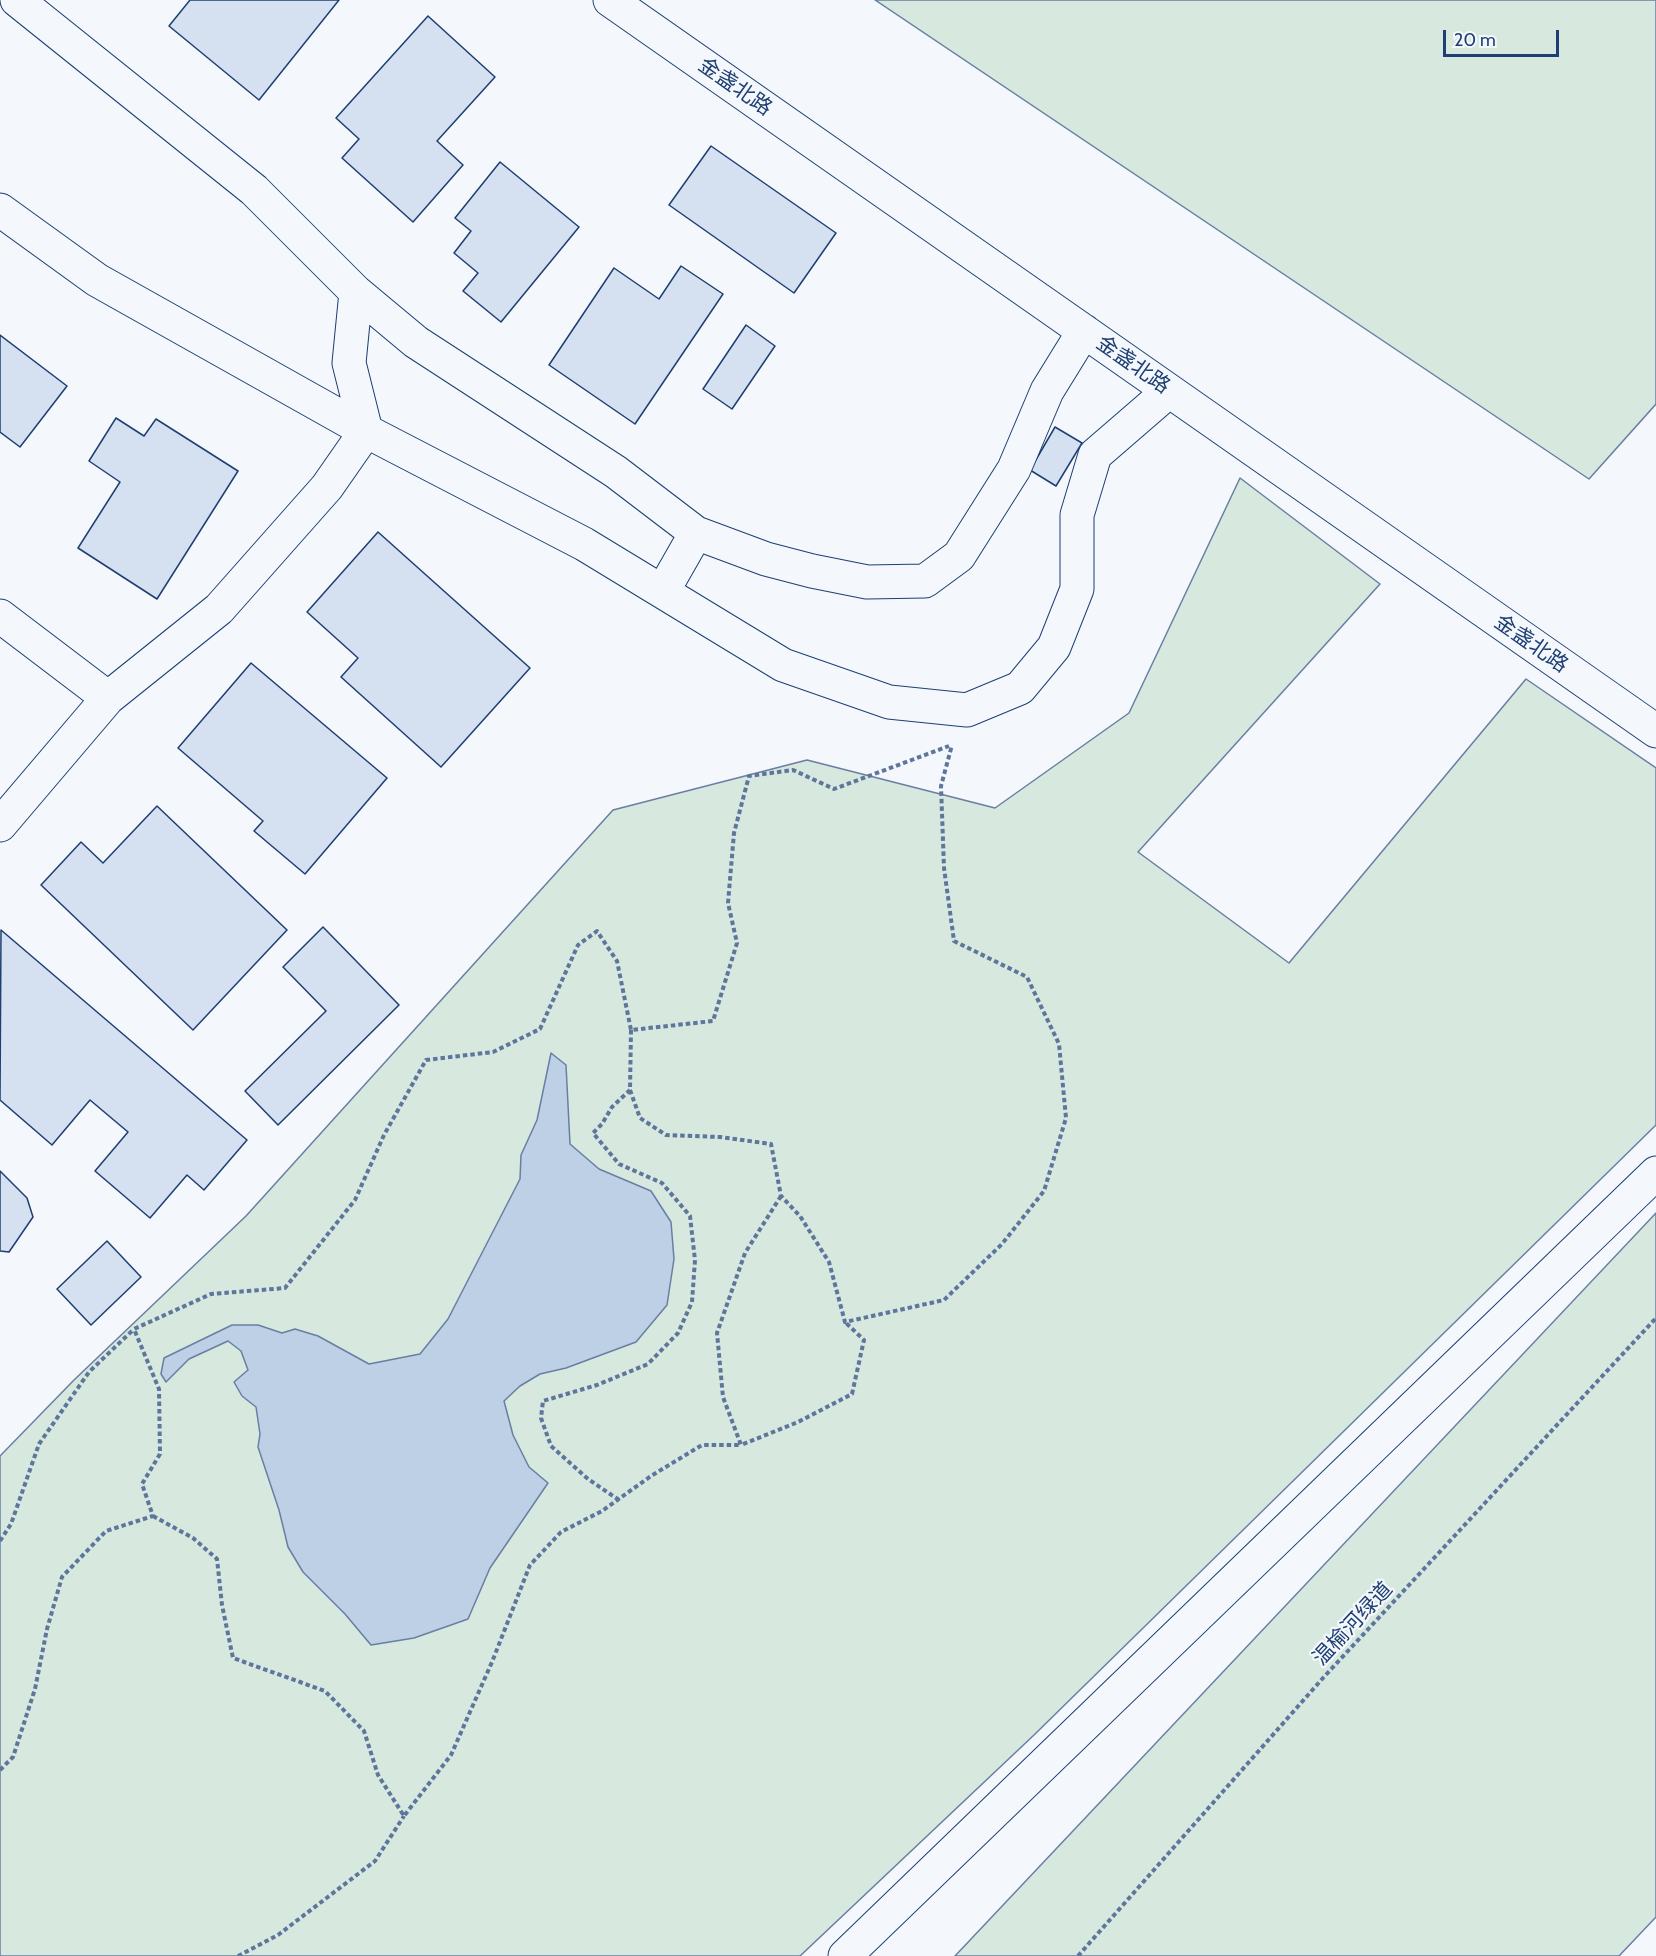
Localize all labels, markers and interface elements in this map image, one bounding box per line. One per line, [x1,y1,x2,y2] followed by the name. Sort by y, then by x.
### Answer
[1446,18,1562,56] scale bar
[1454,29,1496,51] text: 20 m
[693,53,777,121] street label: 金盏北路
[1091,331,1175,399] street label: 金盏北路
[1489,610,1573,678] street label: 金盏北路
[1308,1577,1398,1671] street label: 温榆河绿道

